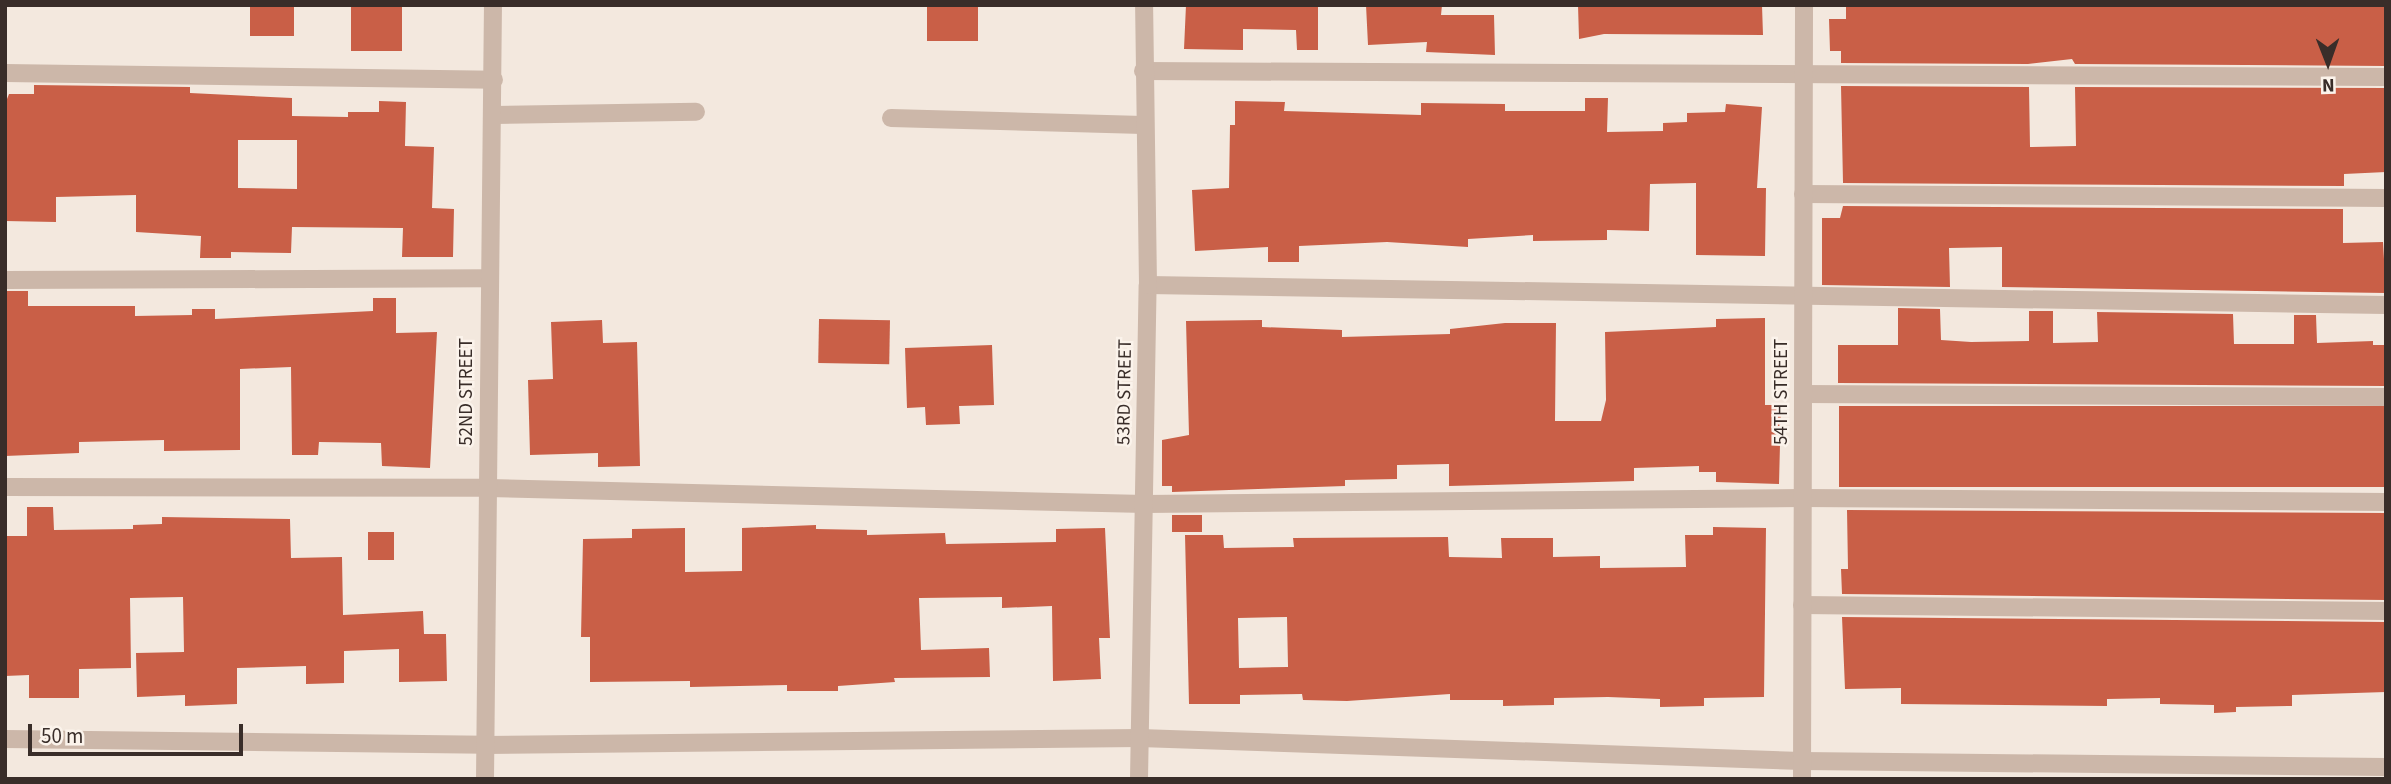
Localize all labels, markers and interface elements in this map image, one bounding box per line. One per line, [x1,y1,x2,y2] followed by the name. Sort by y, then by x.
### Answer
[2293,28,2363,98] north arrow
[2322,71,2335,98] text: N
[456,338,478,446] street label: 52ND STREET
[1113,339,1137,445] street label: 53RD STREET
[1771,339,1793,445] street label: 54TH STREET
[32,710,247,754] scale bar
[41,721,83,751] text: 50 m

